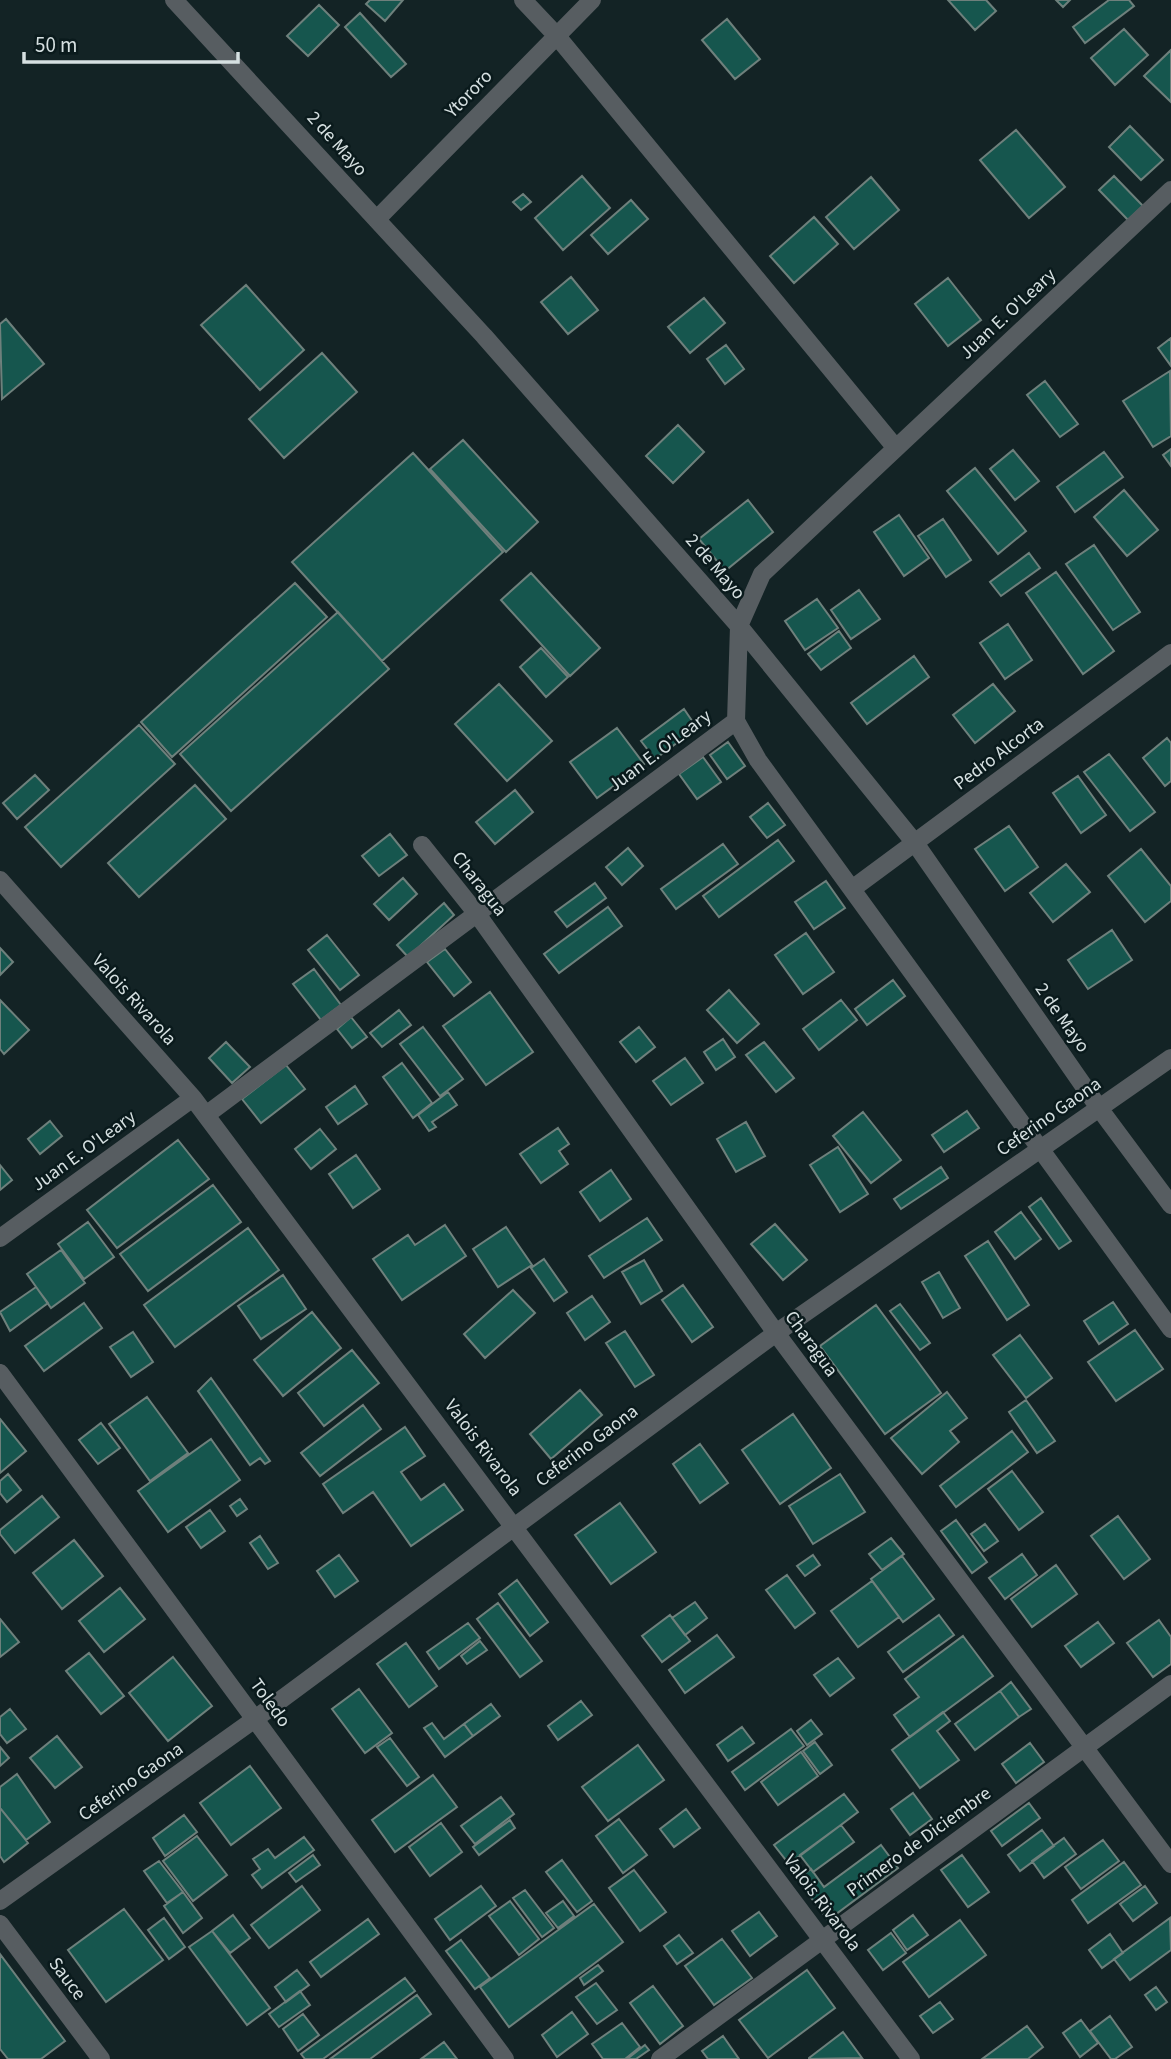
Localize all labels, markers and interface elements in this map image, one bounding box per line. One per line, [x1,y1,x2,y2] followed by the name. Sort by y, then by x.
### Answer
[24,21,238,65] scale bar
[35,30,77,60] text: 50 m
[438,64,499,125] street label: Ytororo
[300,105,374,183] street label: 2 de Mayo
[954,262,1062,366] street label: Juan E. O'Leary
[679,528,751,606] street label: 2 de Mayo
[603,703,717,799] street label: Juan E. O'Leary
[948,711,1050,797] street label: Pedro Alcorta
[445,846,513,922] street label: Charagua
[85,948,183,1052] street label: Valois Rivarola
[1028,978,1096,1058] street label: 2 de Mayo
[991,1071,1107,1163] street label: Ceferino Gaona
[26,1104,142,1198] street label: Juan E. O'Leary
[778,1305,844,1383] street label: Charagua
[438,1394,528,1502] street label: Valois Rivarola
[530,1398,644,1494] street label: Ceferino Gaona
[243,1673,297,1733] street label: Toledo
[73,1736,189,1828] street label: Ceferino Gaona
[841,1780,997,1904] street label: Primero de Diciembre
[777,1849,867,1957] street label: Valois Rivarola
[42,1952,92,2006] street label: Sauce

